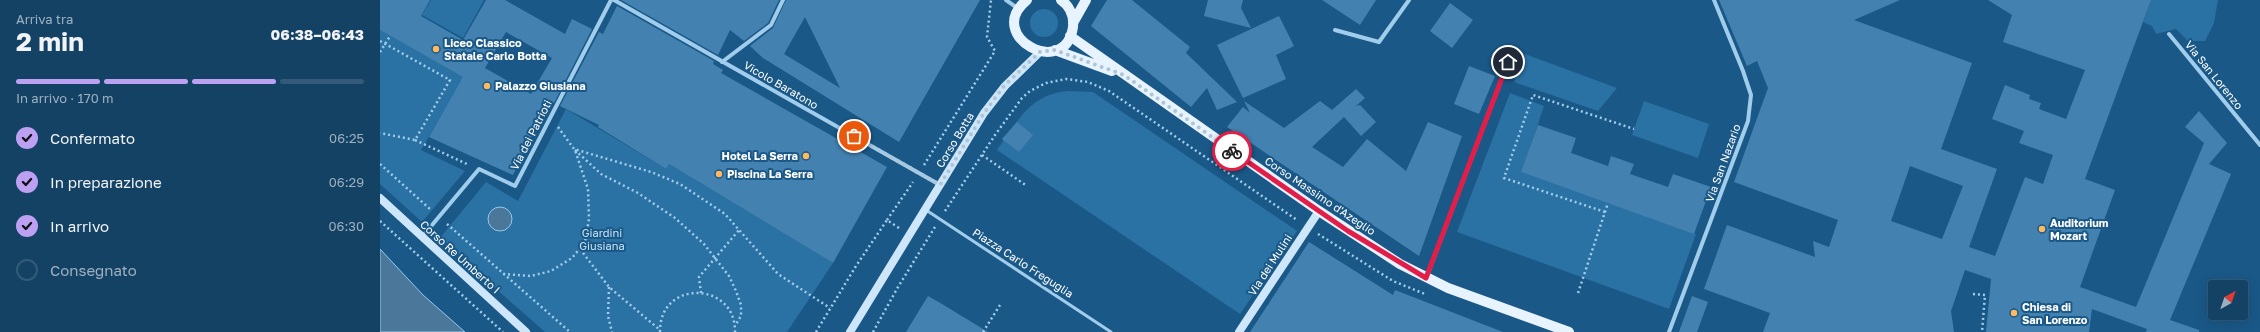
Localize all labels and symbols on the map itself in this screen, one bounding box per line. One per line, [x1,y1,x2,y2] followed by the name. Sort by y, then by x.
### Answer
[444,36,547,62] place label: Liceo Classico Statale Carlo Botta
[2183,38,2246,112] street label: Via San Lorenzo
[431,44,441,54] marker: Liceo Classico Statale Carlo Botta
[1491,45,1525,79] pin
[742,58,821,111] street label: Vicolo Baratono
[495,79,586,92] place label: Palazzo Giusiana
[482,81,492,91] marker: Palazzo Giusiana
[507,98,554,172] street label: Via dei Patrioti
[933,110,976,170] street label: Corso Botta
[837,119,871,153] pin
[1702,122,1743,204] street label: Via San Nazario
[1212,131,1252,171] courier
[722,149,798,162] place label: Hotel La Serra
[801,151,811,161] marker: Hotel La Serra
[1263,154,1378,238] street label: Corso Massimo d'Azeglio
[727,167,813,180] place label: Piscina La Serra
[714,169,724,179] marker: Piscina La Serra
[2050,216,2109,242] place label: Auditorium Mozart
[418,217,503,296] street label: Corso Re Umberto I
[2037,224,2047,234] marker: Auditorium Mozart
[971,225,1076,300] street label: Piazza Carlo Freguglia
[579,226,625,252] park label: Giardini Giusiana
[1245,232,1294,298] street label: Via dei Mulini
[2208,280,2248,320] north arrow
[2022,300,2088,326] place label: Chiesa di San Lorenzo
[2009,308,2019,318] marker: Chiesa di San Lorenzo

